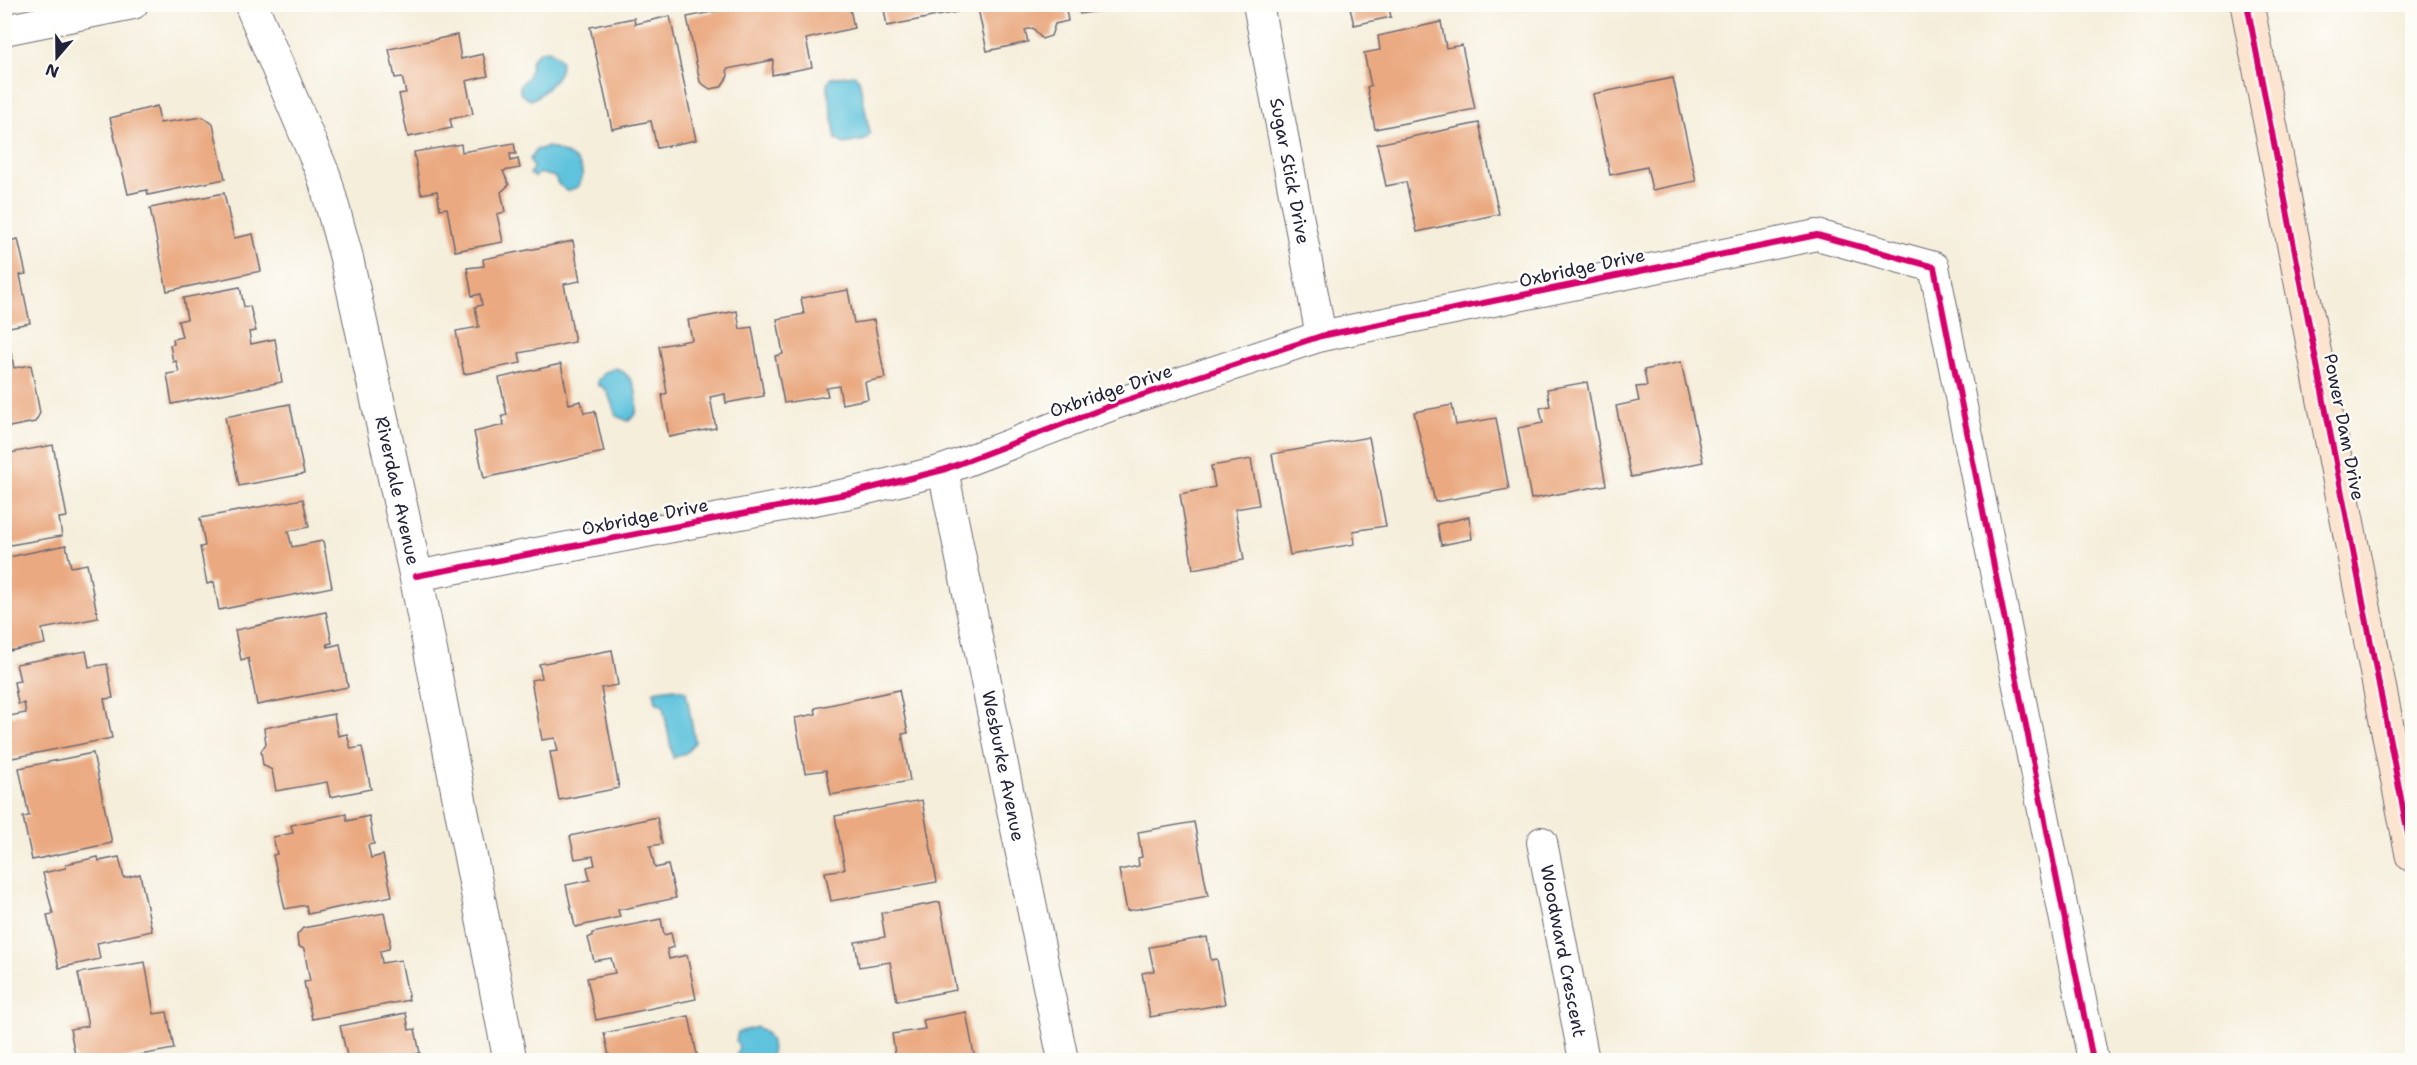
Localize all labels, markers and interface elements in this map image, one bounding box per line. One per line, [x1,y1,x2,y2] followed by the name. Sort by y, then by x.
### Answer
[27,27,87,87] north arrow
[42,59,62,83] text: N
[1264,96,1315,246] street label: Sugar Stick Drive
[1517,243,1647,293] street label: Oxbridge Drive
[2318,352,2370,502] street label: Power Dam Drive
[1046,359,1176,423] street label: Oxbridge Drive
[369,414,425,567] street label: Riverdale Avenue
[580,493,710,541] street label: Oxbridge Drive
[976,688,1030,844] street label: Wesburke Avenue
[1535,863,1591,1039] street label: Woodward Crescent

